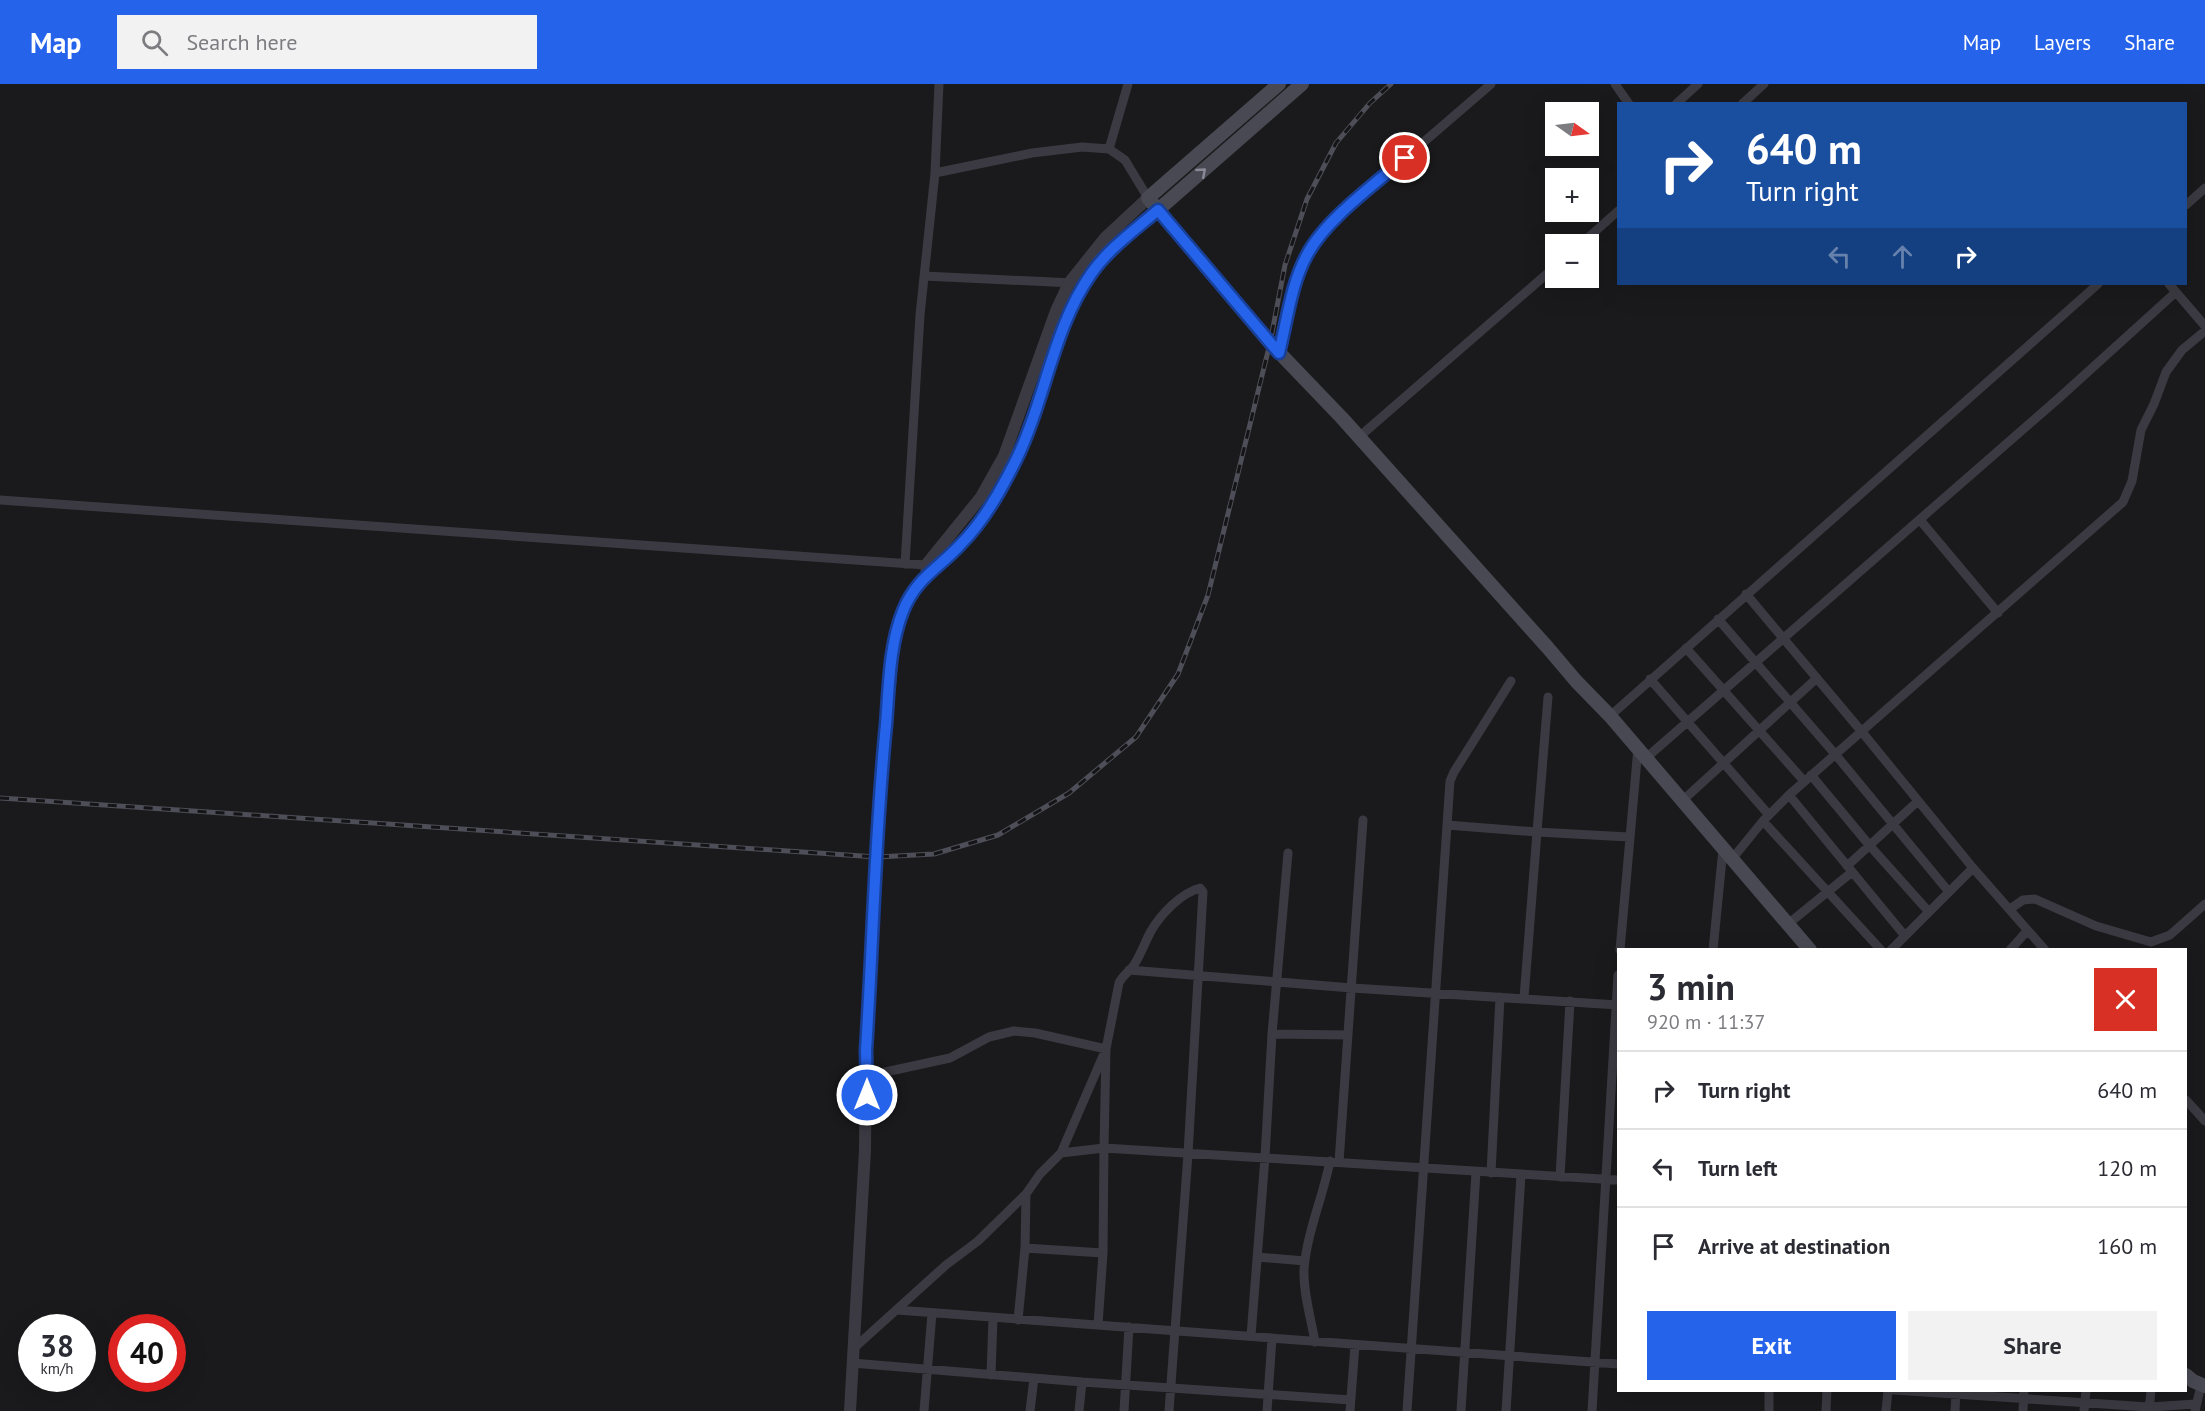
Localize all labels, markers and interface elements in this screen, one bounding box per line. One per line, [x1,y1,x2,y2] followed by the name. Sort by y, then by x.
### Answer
[117,15,537,69] search box
[30,24,81,61] text: Map
[138,26,171,59] icon: search
[186,28,297,56] text: Search here
[1963,29,2001,56] text: Map
[2034,29,2091,56] text: Layers
[2124,29,2175,56] text: Share
[1545,102,1599,156] north arrow
[1545,102,1599,288] map controls
[1746,121,1862,176] text: 640 m
[1647,126,1725,204] icon: right
[1379,132,1430,183] pin
[1388,141,1421,174] icon: arrive
[1195,168,1206,179] one-way arrow
[1545,168,1599,222] button: +
[1746,174,1859,208] text: Turn right
[1545,234,1599,288] button: −
[1823,240,1856,273] icon: left
[1886,240,1919,273] icon: ahead
[1949,240,1982,273] icon: right
[1647,963,1735,1010] text: 3 min
[2094,968,2157,1031] button: close
[1647,1009,1765,1035] text: 920 m · 11:37
[835,1063,899,1127] position arrow
[1647,1074,1680,1107] icon: right
[1698,1076,1790,1104] text: Turn right
[2097,1076,2157,1104] text: 640 m
[1647,1152,1680,1185] icon: left
[1698,1154,1778,1182] text: Turn left
[2097,1154,2157,1182] text: 120 m
[1647,1230,1680,1263] icon: arrive
[1698,1232,1890,1260] text: Arrive at destination
[2097,1232,2157,1260] text: 160 m
[1647,1311,1896,1380] button: Exit
[1908,1311,2157,1380] button: Share
[108,1314,186,1392] speed limit sign: 40
[40,1326,74,1365] text: 38
[41,1359,73,1378] text: km/h

